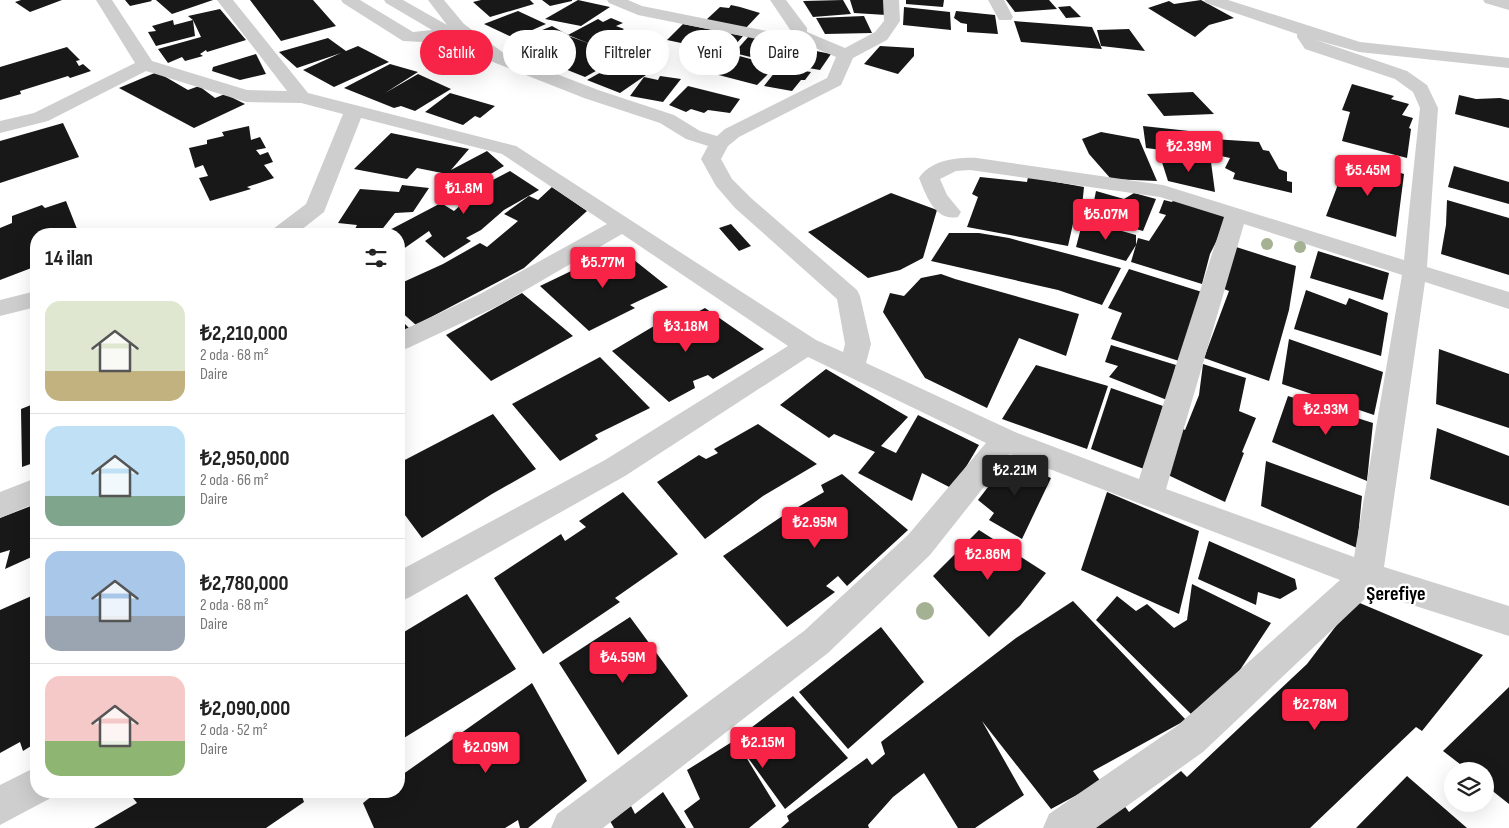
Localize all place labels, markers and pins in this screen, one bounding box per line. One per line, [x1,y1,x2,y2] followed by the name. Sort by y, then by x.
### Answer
[1148,130,1230,173] pin: ₺2.39M
[1327,154,1409,197] pin: ₺5.45M
[429,172,499,215] pin: ₺1.8M
[1065,198,1147,241] pin: ₺5.07M
[562,246,644,289] pin: ₺5.77M
[645,310,727,353] pin: ₺3.18M
[1285,394,1367,436] pin: ₺2.93M
[974,454,1056,497] pin: ₺2.21M
[774,506,856,549] pin: ₺2.95M
[947,538,1029,581] pin: ₺2.86M
[582,642,664,684] pin: ₺4.59M
[1274,688,1356,731] pin: ₺2.78M
[722,726,804,769] pin: ₺2.15M
[445,732,527,774] pin: ₺2.09M

